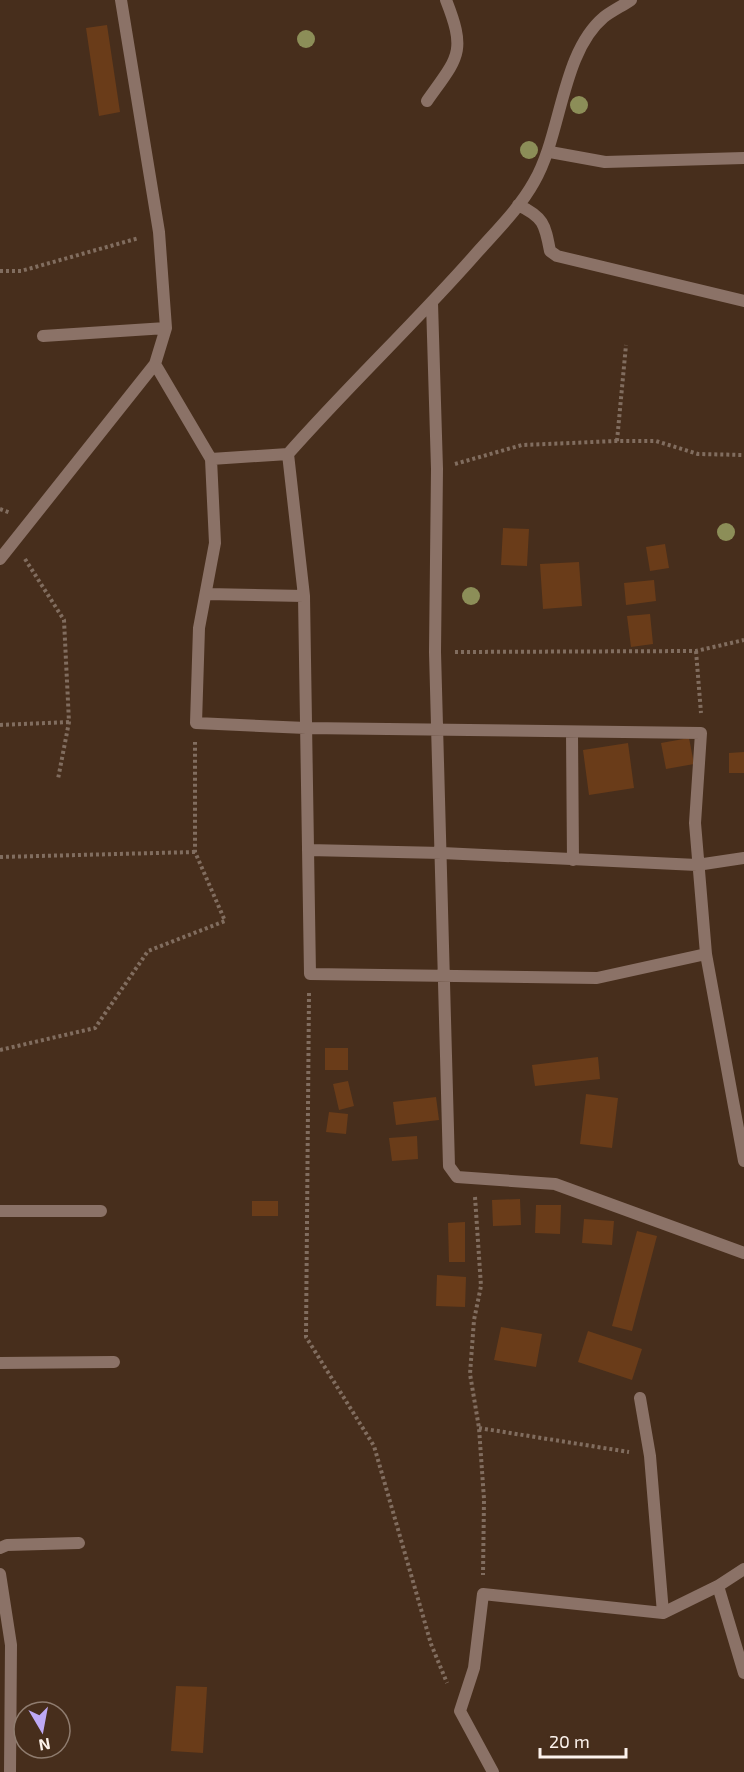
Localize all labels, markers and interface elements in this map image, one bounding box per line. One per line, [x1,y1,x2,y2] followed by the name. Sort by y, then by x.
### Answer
[12,1700,72,1760] north arrow
[540,1721,626,1759] scale bar
[549,1730,590,1752] text: 20 m
[37,1735,52,1756] text: N

